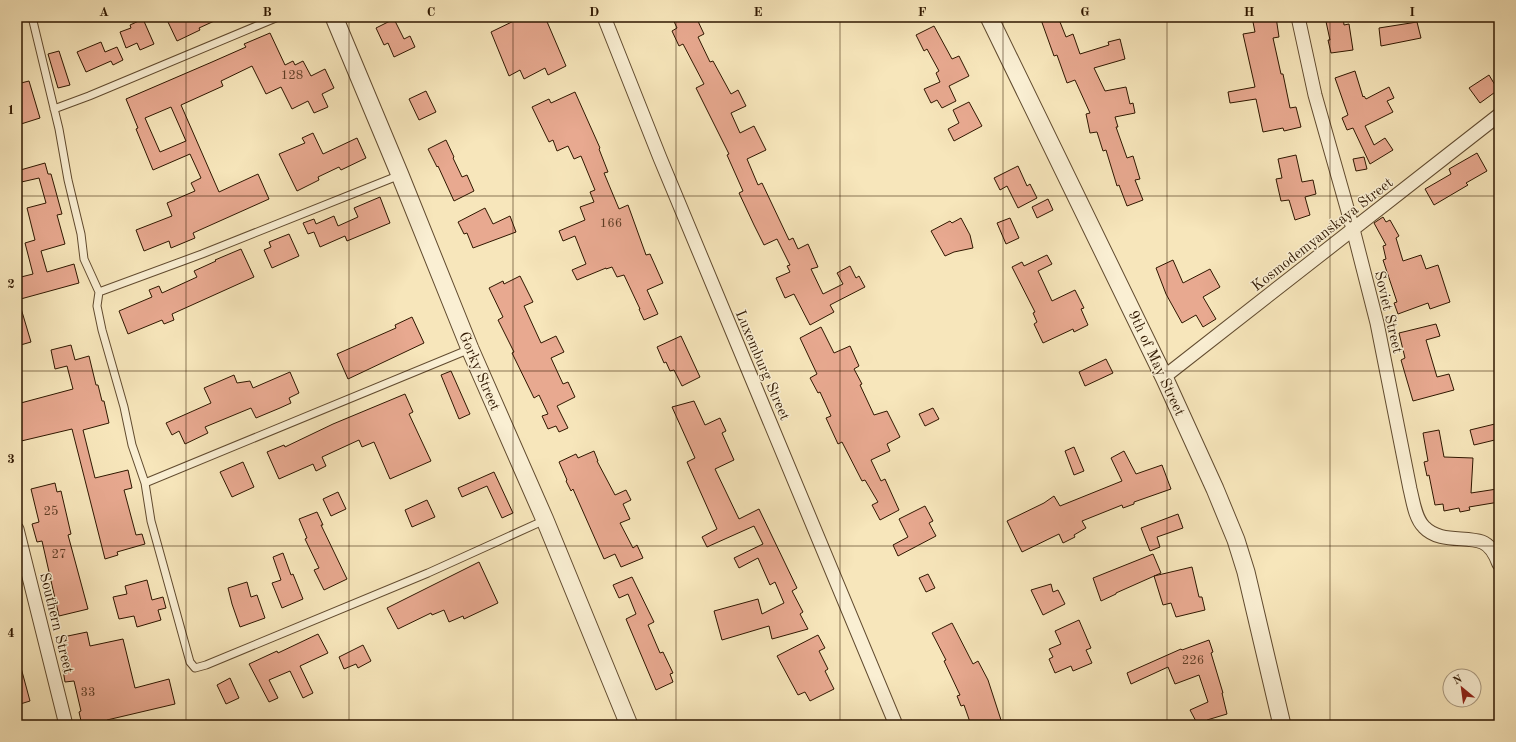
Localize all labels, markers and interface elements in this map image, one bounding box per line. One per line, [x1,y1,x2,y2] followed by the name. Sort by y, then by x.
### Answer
[99,6,109,19] text: A
[262,6,272,19] text: B
[427,6,435,19] text: C
[589,6,599,19] text: D
[754,6,763,19] text: E
[918,6,927,19] text: F
[1080,6,1090,19] text: G
[1244,6,1255,19] text: H
[1409,6,1415,19] text: I
[281,69,303,82] house number: 128
[7,104,15,117] text: 1
[1250,176,1396,295] street label: Kosmodemyanskaya Street
[600,217,622,230] house number: 166
[1371,270,1404,355] street label: Soviet Street
[7,278,15,291] text: 2
[732,308,792,423] street label: Luxemburg Street
[1125,309,1187,419] street label: 9th of May Street
[455,330,502,413] street label: Gorky Street
[7,453,15,466] text: 3
[43,505,59,518] house number: 25
[51,548,67,561] house number: 27
[36,571,75,675] street label: Southern Street
[7,627,15,640] text: 4
[1182,654,1204,667] house number: 226
[1442,668,1482,708] north arrow
[1452,673,1465,687] text: N
[80,686,96,699] house number: 33

